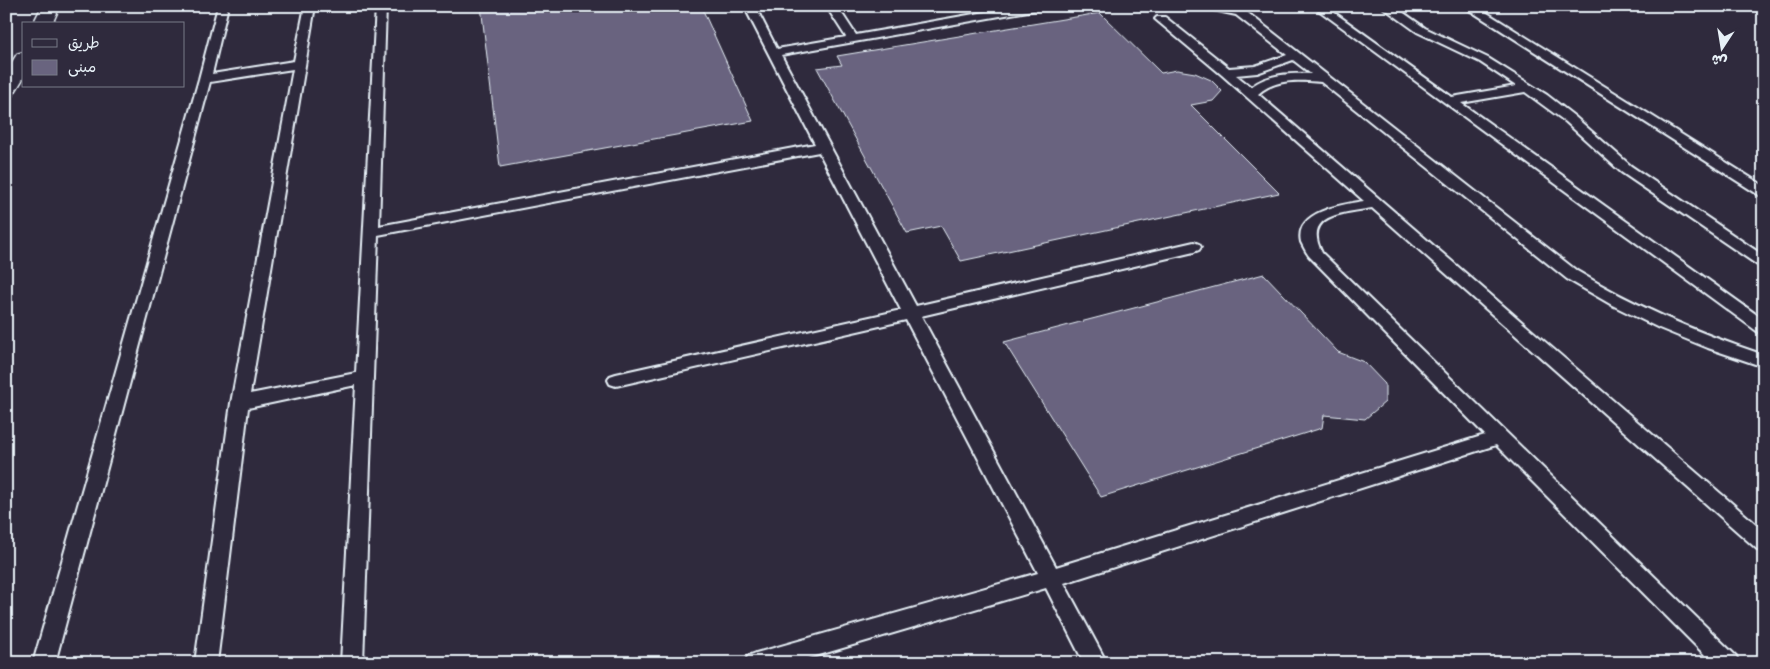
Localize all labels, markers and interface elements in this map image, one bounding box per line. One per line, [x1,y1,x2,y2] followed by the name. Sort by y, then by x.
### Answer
[22,22,185,88] legend
[1698,22,1748,72] north arrow
[68,34,100,54] text: طريق
[1710,49,1729,70] text: ش
[68,58,96,78] text: مبنى

